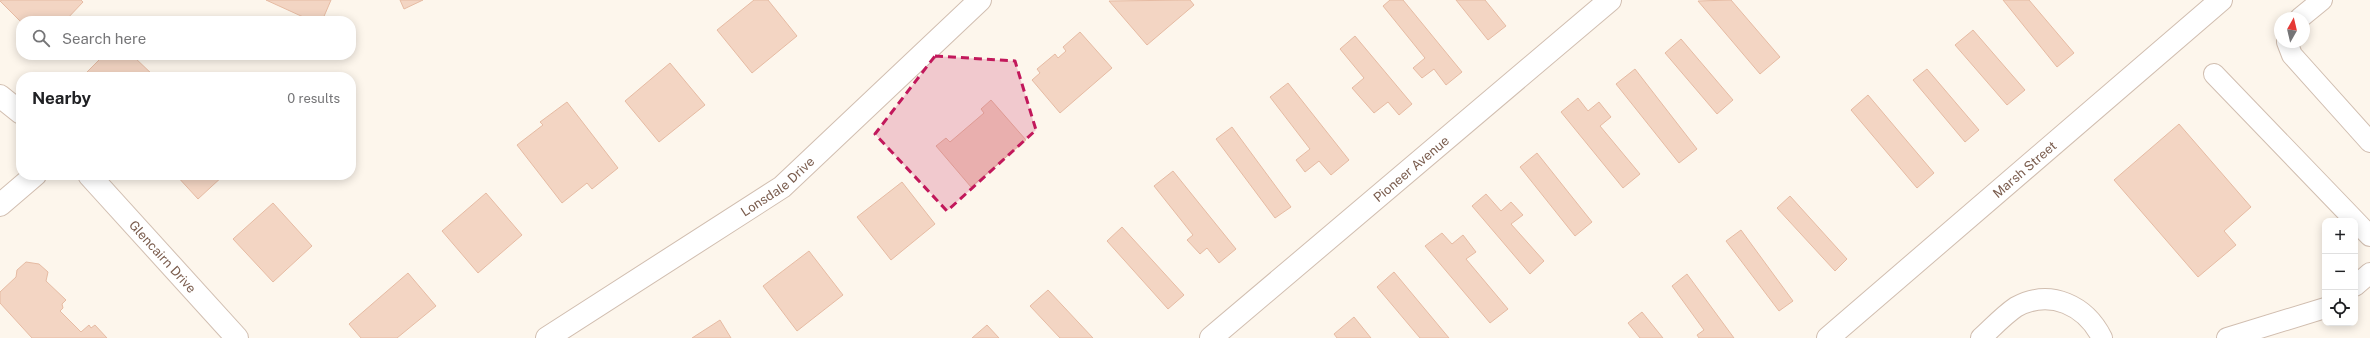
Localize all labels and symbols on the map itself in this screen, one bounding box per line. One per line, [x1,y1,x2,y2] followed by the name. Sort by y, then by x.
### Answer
[2274,12,2310,48] north arrow
[1370,133,1452,205] street label: Pioneer Avenue
[1990,138,2060,201] street label: Marsh Street
[738,154,817,220] street label: Lonsdale Drive
[126,218,199,296] street label: Glencairn Drive

